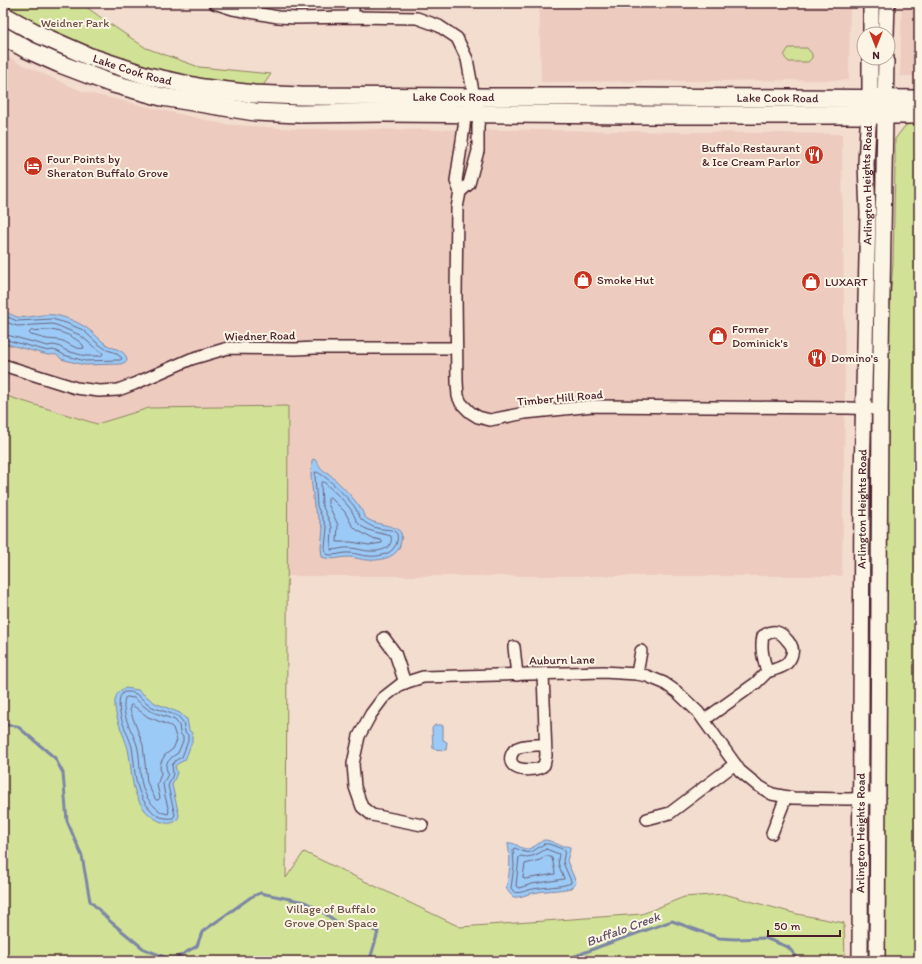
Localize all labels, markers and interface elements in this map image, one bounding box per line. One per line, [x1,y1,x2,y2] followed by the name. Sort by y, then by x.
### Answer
[41,16,109,30] park label: Weidner Park
[856,26,896,66] north arrow
[872,49,880,62] text: N
[91,51,174,88] street label: Lake Cook Road
[413,90,495,104] street label: Lake Cook Road
[737,91,819,105] street label: Lake Cook Road
[859,124,875,245] street label: Arlington Heights Road
[702,141,800,169] place label: Buffalo Restaurant & Ice Cream Parlor
[803,144,825,166] restaurant icon: Buffalo Restaurant & Ice Cream Parlor
[47,152,168,180] place label: Four Points by Sheraton Buffalo Grove
[22,155,44,177] hotel icon: Four Points by Sheraton Buffalo Grove
[572,269,594,291] shop icon: Smoke Hut
[800,271,822,293] shop icon: LUXART
[597,273,654,287] place label: Smoke Hut
[825,275,868,289] place label: LUXART
[732,322,788,350] place label: Former Dominick's
[707,325,729,347] shop icon: Former Dominick's
[224,328,296,344] street label: Wiedner Road
[806,347,828,369] restaurant icon: Domino's
[831,351,878,365] place label: Domino's
[516,387,604,409] street label: Timber Hill Road
[855,448,870,569] street label: Arlington Heights Road
[529,652,595,668] street label: Auburn Lane
[853,773,868,893] street label: Arlington Heights Road
[284,902,378,930] park label: Village of Buffalo Grove Open Space
[584,908,663,949] water label: Buffalo Creek
[768,912,840,938] scale bar
[774,919,800,933] text: 50 m

